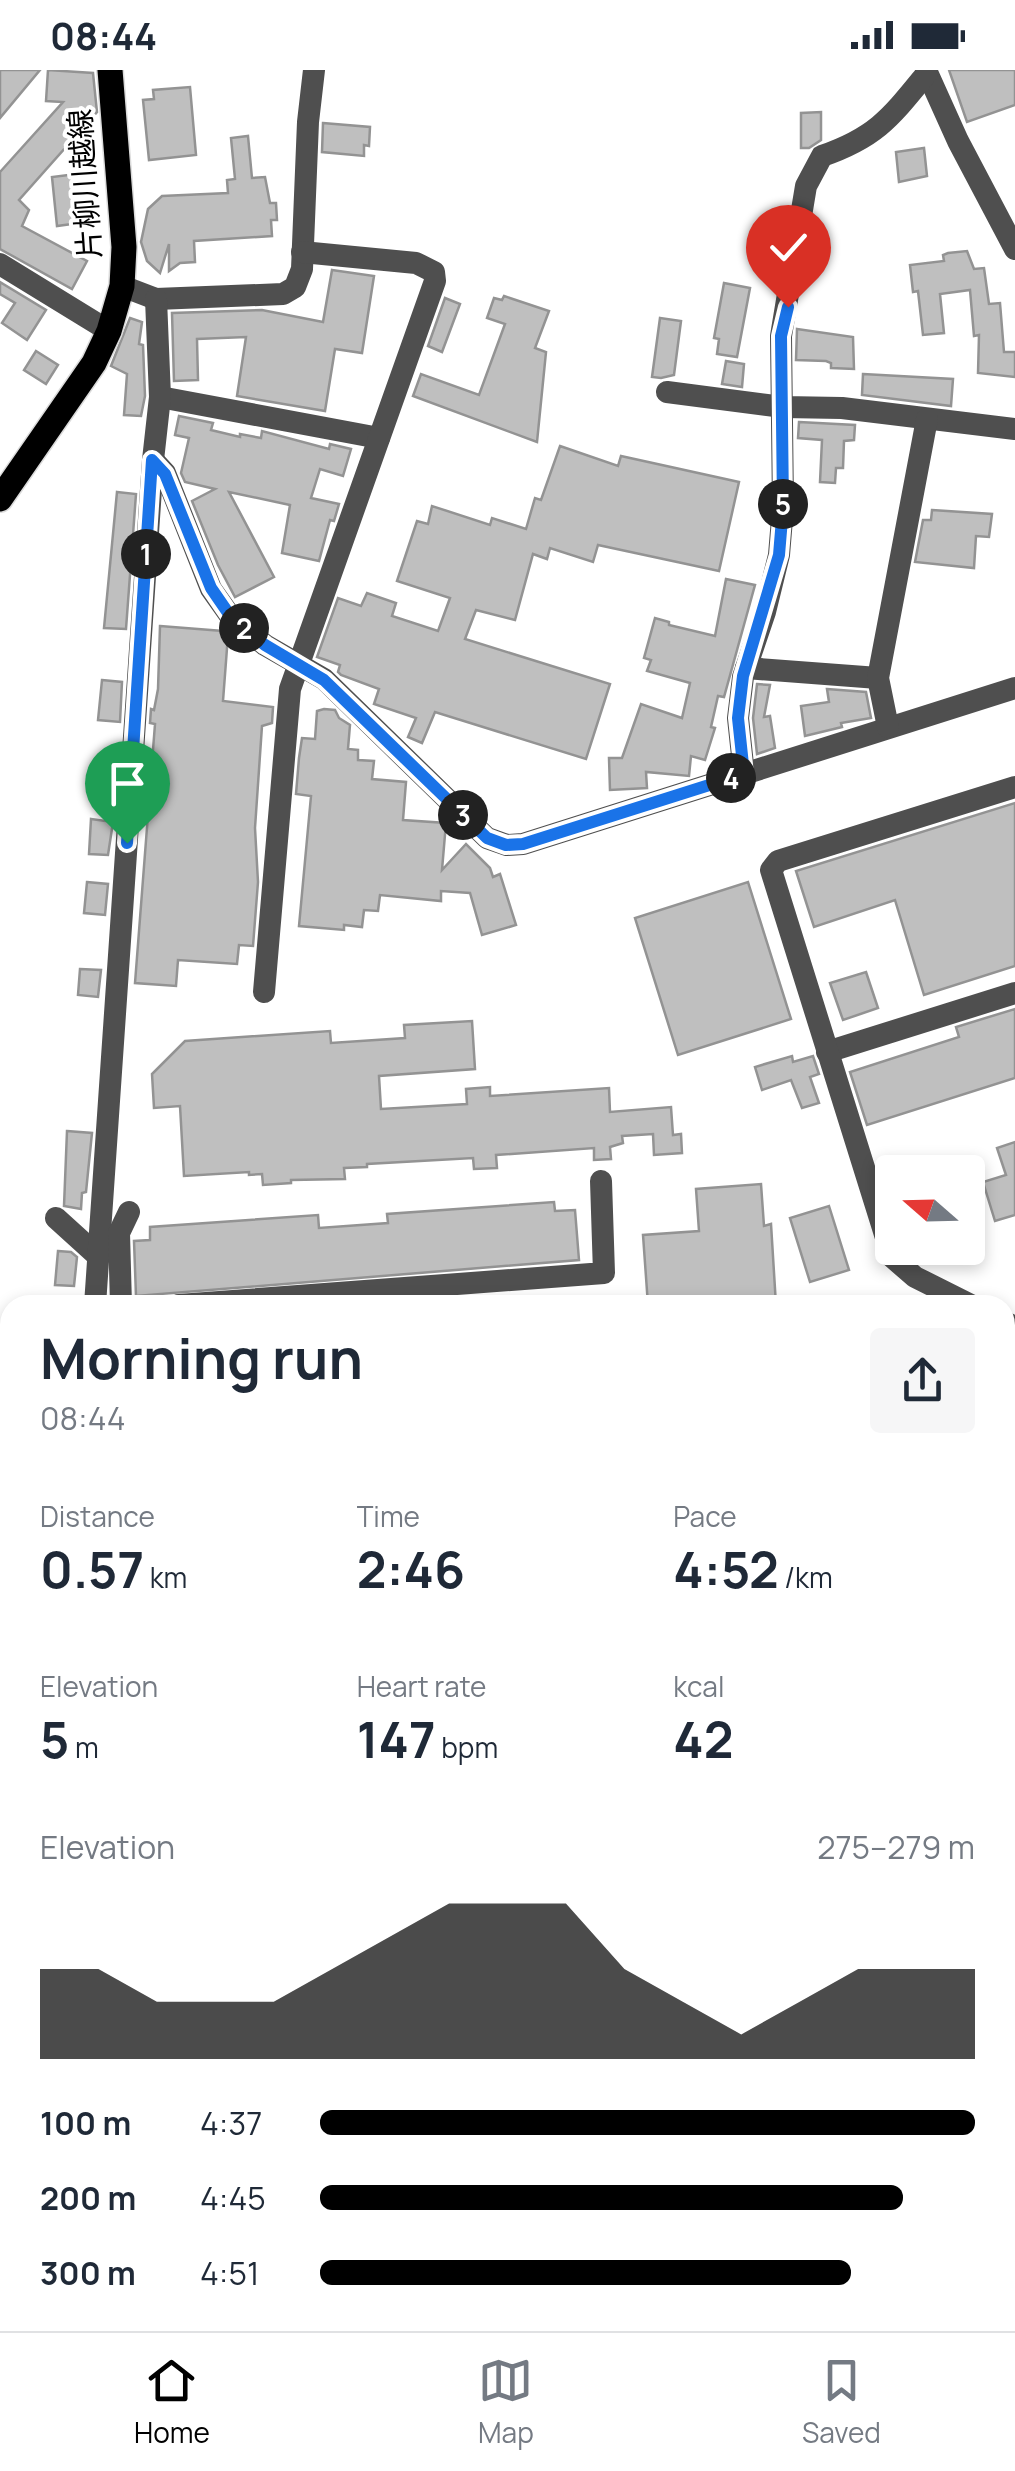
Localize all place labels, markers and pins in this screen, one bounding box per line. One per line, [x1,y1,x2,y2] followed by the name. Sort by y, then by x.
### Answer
[746,205,831,308] pin
[758,479,808,529] pin: 5
[121,529,171,579] pin: 1
[219,603,269,653] pin: 2
[85,741,170,844] pin
[706,753,756,803] pin: 4
[438,790,488,840] pin: 3

